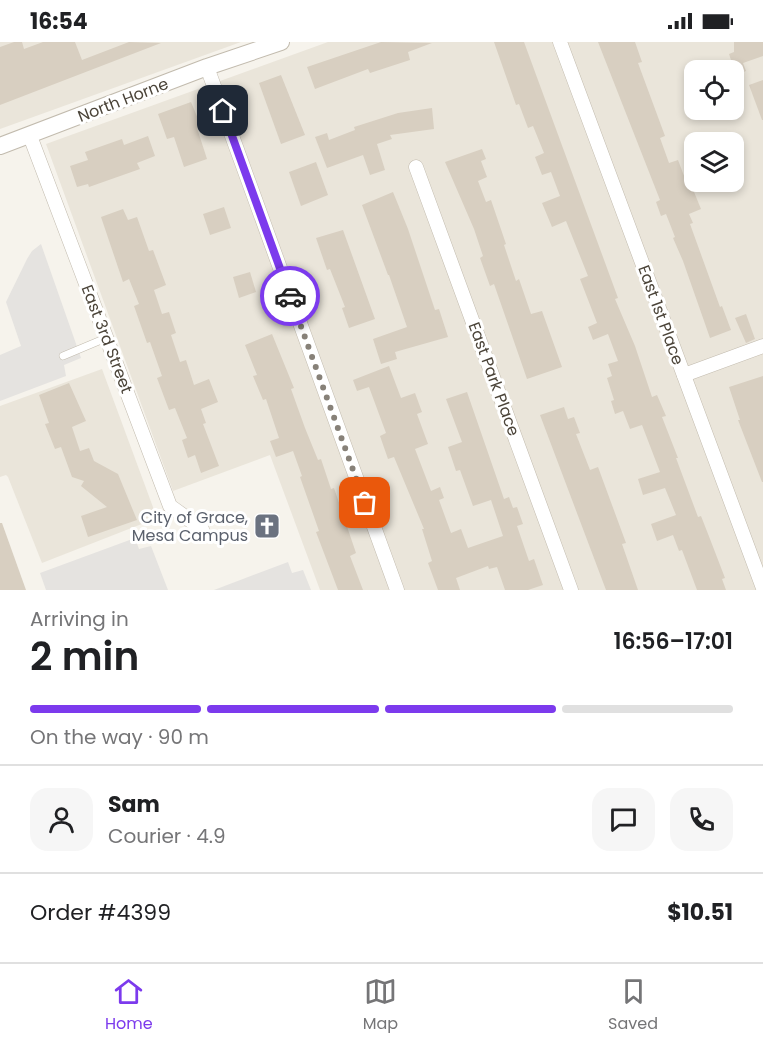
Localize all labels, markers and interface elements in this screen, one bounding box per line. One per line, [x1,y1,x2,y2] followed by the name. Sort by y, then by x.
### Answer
[30,6,88,37] text: 16:54
[684,60,744,192] map controls
[684,60,744,120] button: locate
[74,72,172,128] street label: North Horne
[197,85,248,136] pin
[206,94,239,127] icon: home
[684,132,744,192] button: layers
[632,262,690,368] street label: East 1st Place
[260,266,320,326] courier
[274,280,307,313] icon: car
[76,281,138,397] street label: East 3rd Street
[463,319,525,439] street label: East Park Place
[339,477,390,528] pin
[348,486,381,519] icon: bag
[132,506,248,547] place label: City of Grace, Mesa Campus
[252,511,282,541] church icon: City of Grace, Mesa Campus
[30,605,129,633] text: Arriving in
[613,626,733,657] text: 16:56–17:01
[30,629,139,684] text: 2 min
[30,723,209,751] text: On the way · 90 m
[30,788,93,851] button: person
[592,788,655,851] button: chat
[670,788,733,851] button: phone
[108,789,160,820] text: Sam
[108,822,226,850] text: Courier · 4.9
[30,897,171,928] text: Order #4399
[667,897,733,928] text: $10.51
[105,975,153,1036] tab: Home
[363,975,398,1036] tab: Map
[608,975,658,1036] tab: Saved

